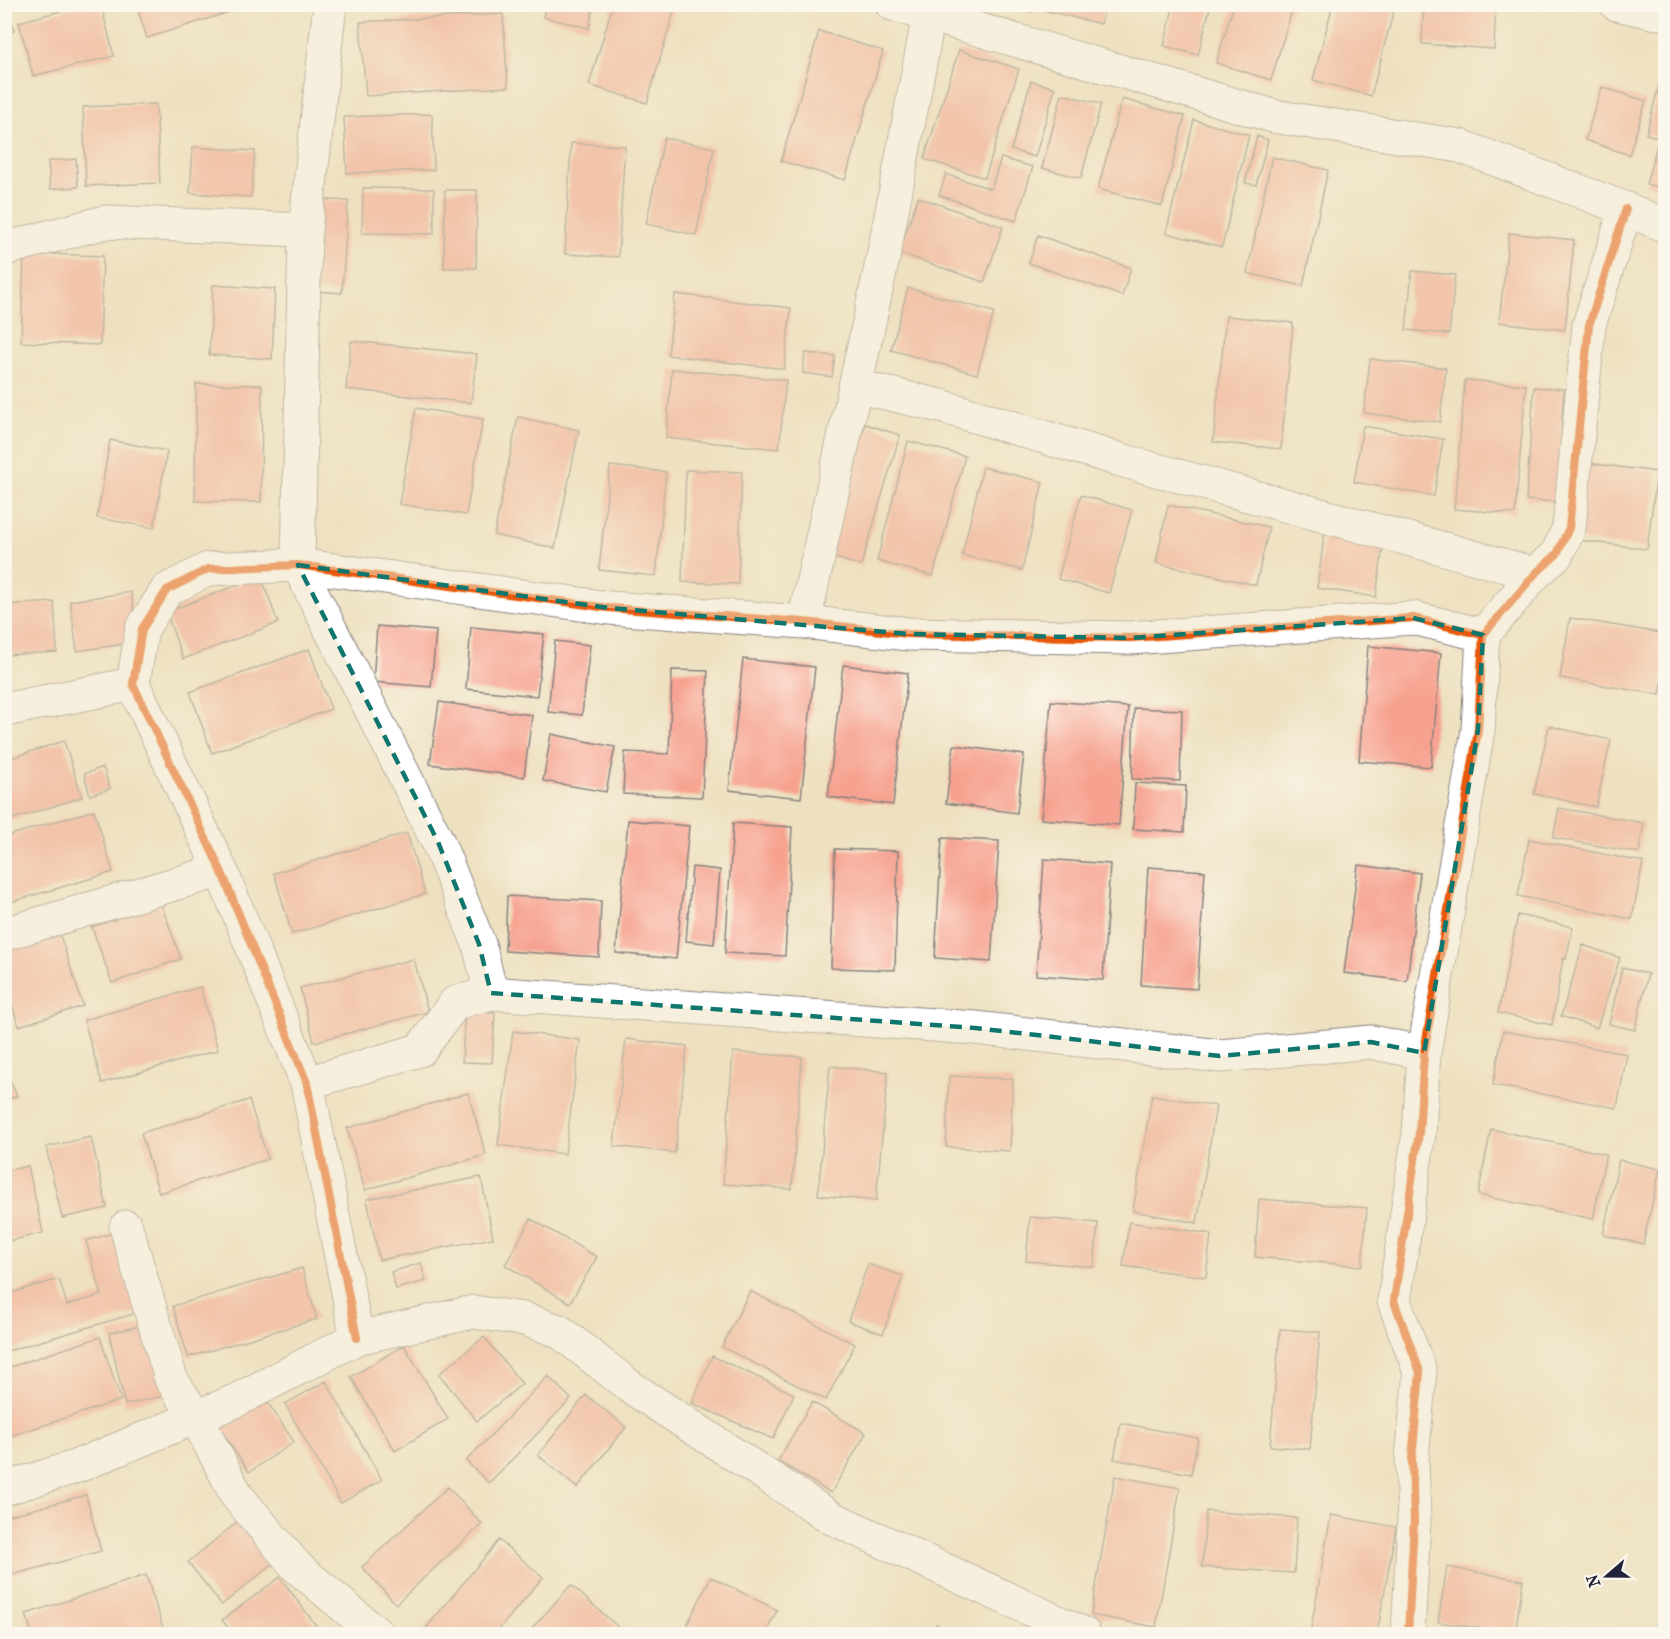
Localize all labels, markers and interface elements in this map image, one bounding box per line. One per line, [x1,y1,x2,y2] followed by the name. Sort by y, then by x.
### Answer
[1577,1546,1637,1606] north arrow
[1582,1571,1604,1590] text: N

